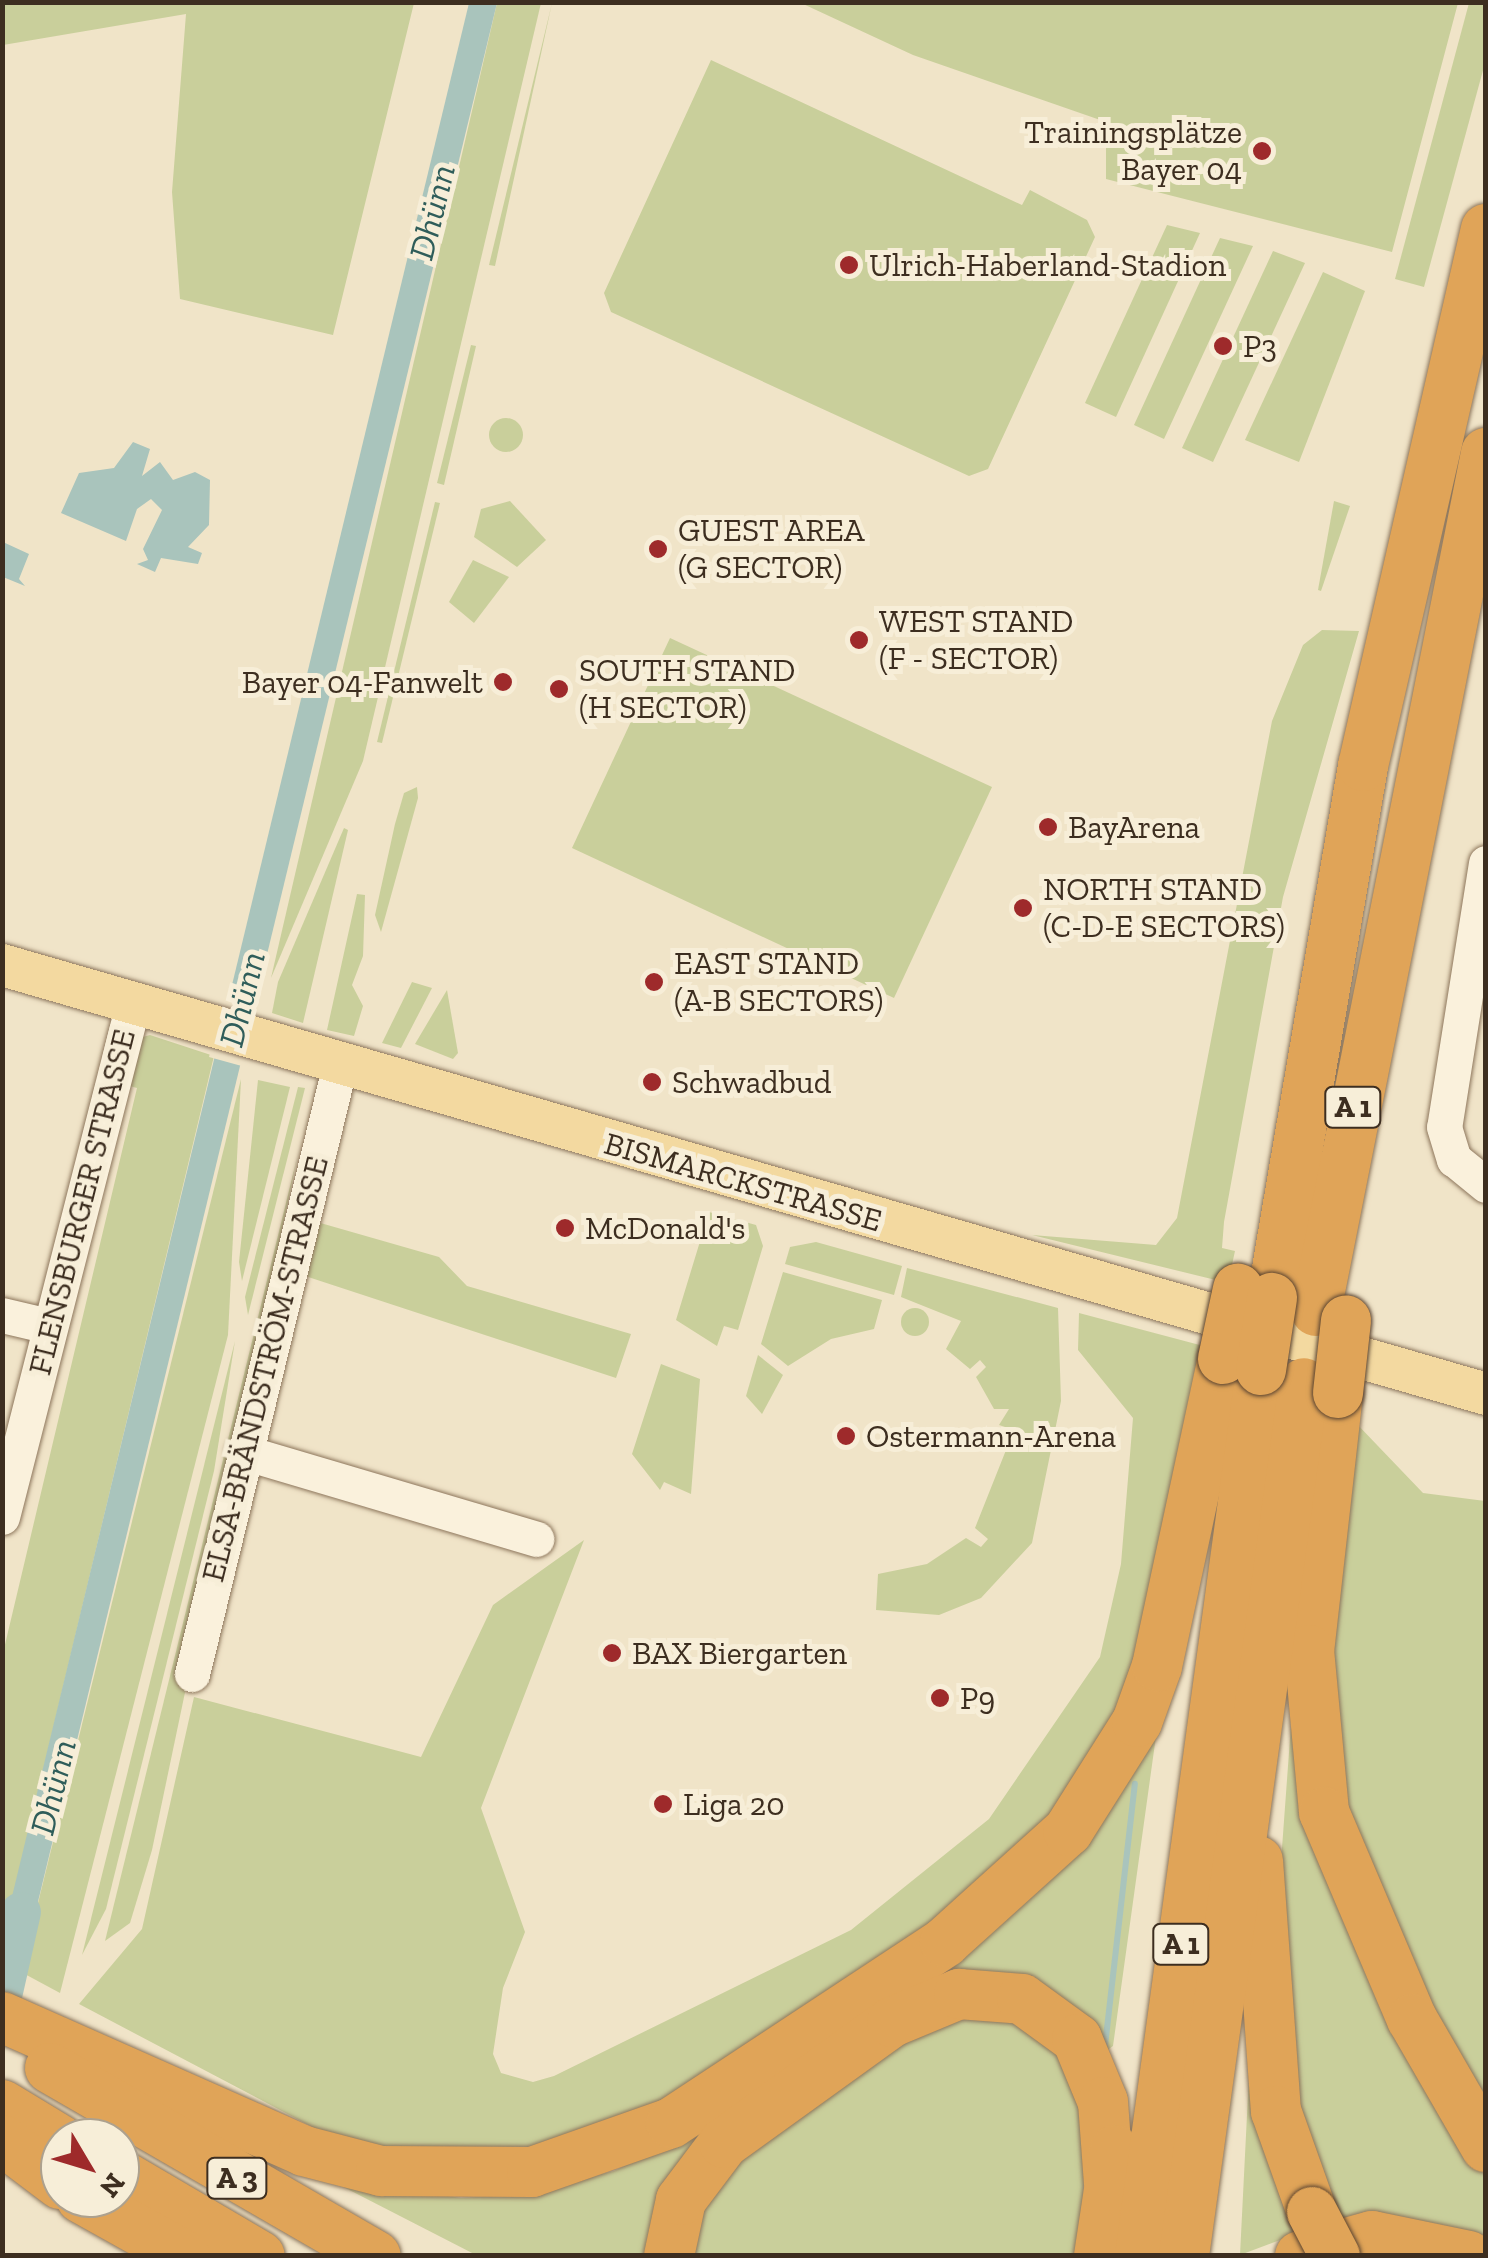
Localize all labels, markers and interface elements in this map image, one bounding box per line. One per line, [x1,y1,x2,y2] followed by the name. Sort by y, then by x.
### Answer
[1024,114,1242,189] place label: Trainingsplätze Bayer 04
[1251,140,1273,162] marker: Trainingsplätze Bayer 04
[400,160,464,264] water label: Dhünn
[869,246,1226,284] place label: Ulrich-Haberland-Stadion
[838,254,860,276] marker: Ulrich-Haberland-Stadion
[1243,327,1277,365] place label: P3
[1212,335,1234,357] marker: P3
[678,512,866,587] place label: GUEST AREA (G SECTOR)
[647,538,669,560] marker: GUEST AREA (G SECTOR)
[879,603,1074,678] place label: WEST STAND (F - SECTOR)
[848,629,870,651] marker: WEST STAND (F - SECTOR)
[579,652,795,727] place label: SOUTH STAND (H SECTOR)
[241,663,483,701] place label: Bayer 04-Fanwelt
[492,671,514,693] marker: Bayer 04-Fanwelt
[548,678,570,700] marker: SOUTH STAND (H SECTOR)
[1068,808,1200,846] place label: BayArena
[1037,816,1059,838] marker: BayArena
[1043,871,1285,946] place label: NORTH STAND (C-D-E SECTORS)
[1012,897,1034,919] marker: NORTH STAND (C-D-E SECTORS)
[674,945,883,1020] place label: EAST STAND (A-B SECTORS)
[210,947,274,1051] water label: Dhünn
[643,971,665,993] marker: EAST STAND (A-B SECTORS)
[20,1025,144,1379] street label: FLENSBURGER STRASSE
[672,1063,831,1101] place label: Schwadbud
[641,1071,663,1093] marker: Schwadbud
[1323,1082,1383,1132] road number: A 1
[600,1124,886,1240] street label: BISMARCKSTRASSE
[194,1152,336,1586] street label: ELSA-BRÄNDSTRÖM-STRASSE
[585,1209,746,1247] place label: McDonald's
[554,1217,576,1239] marker: McDonald's
[866,1417,1116,1455] place label: Ostermann-Arena
[835,1425,857,1447] marker: Ostermann-Arena
[632,1634,847,1672] place label: BAX Biergarten
[601,1642,623,1664] marker: BAX Biergarten
[960,1679,995,1717] place label: P9
[929,1687,951,1709] marker: P9
[21,1735,85,1839] water label: Dhünn
[683,1785,785,1823] place label: Liga 20
[652,1793,674,1815] marker: Liga 20
[1151,1919,1211,1969] road number: A 1
[40,2118,140,2218] north arrow
[204,2153,270,2203] road number: A 3
[93,2167,132,2204] text: N

